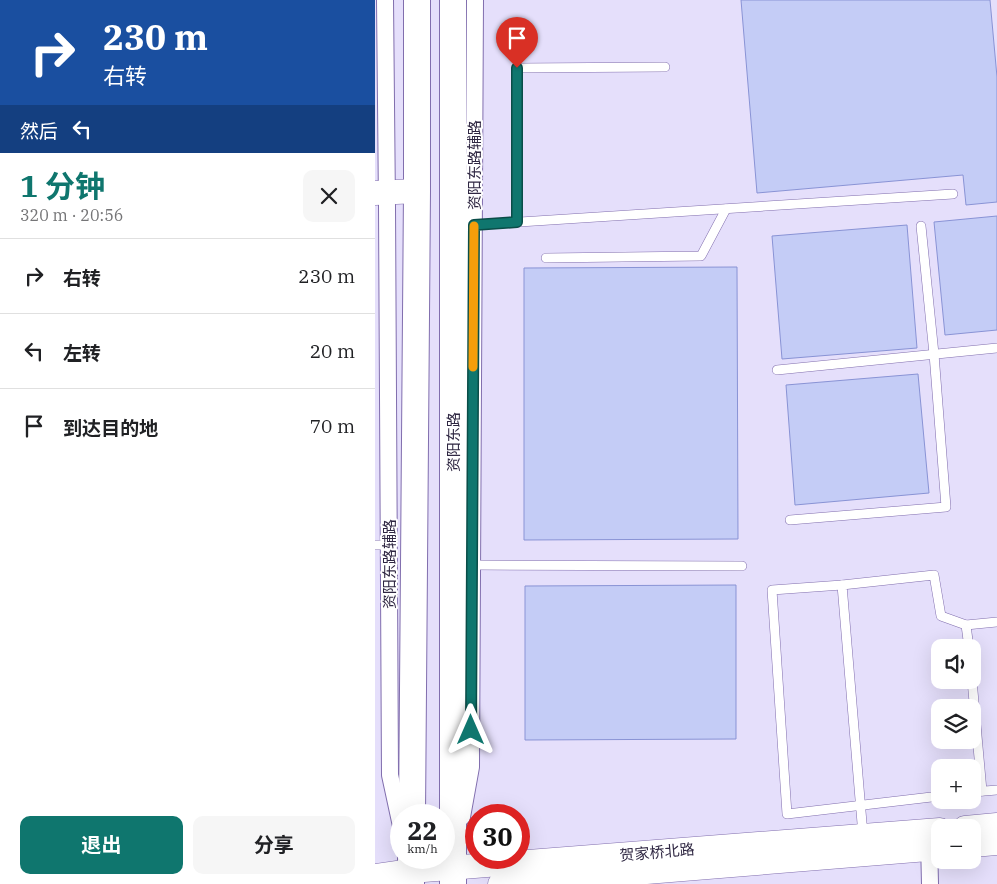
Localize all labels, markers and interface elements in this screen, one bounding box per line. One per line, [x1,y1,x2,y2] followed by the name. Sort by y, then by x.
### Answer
[103,14,208,60] text: 230 m
[496,17,538,68] pin
[20,20,85,85] icon: right
[503,24,531,52] icon: arrive
[103,61,147,90] text: 右转
[68,115,96,143] icon: left
[20,119,58,143] text: 然后
[465,120,484,210] street label: 资阳东路辅路
[20,166,105,205] text: 1 分钟
[303,170,355,222] button: close
[20,205,123,225] text: 320 m · 20:56
[20,262,48,290] icon: right
[298,264,355,288] text: 230 m
[63,266,101,290] text: 右转
[20,337,48,365] icon: left
[310,339,355,363] text: 20 m
[63,341,101,365] text: 左转
[20,412,48,440] icon: arrive
[444,412,463,472] street label: 资阳东路
[310,414,355,438] text: 70 m
[63,416,158,440] text: 到达目的地
[380,519,399,609] street label: 资阳东路辅路
[931,639,981,869] map controls
[931,639,981,689] button: sound
[931,699,981,749] button: layers
[444,703,496,755] position arrow
[931,759,981,809] button: +
[465,804,530,869] speed limit sign: 30
[407,814,438,847] text: 22
[20,816,183,874] button: 退出
[193,816,355,874] button: 分享
[931,819,981,869] button: −
[619,839,695,865] street label: 贺家桥北路
[407,841,438,856] text: km/h

